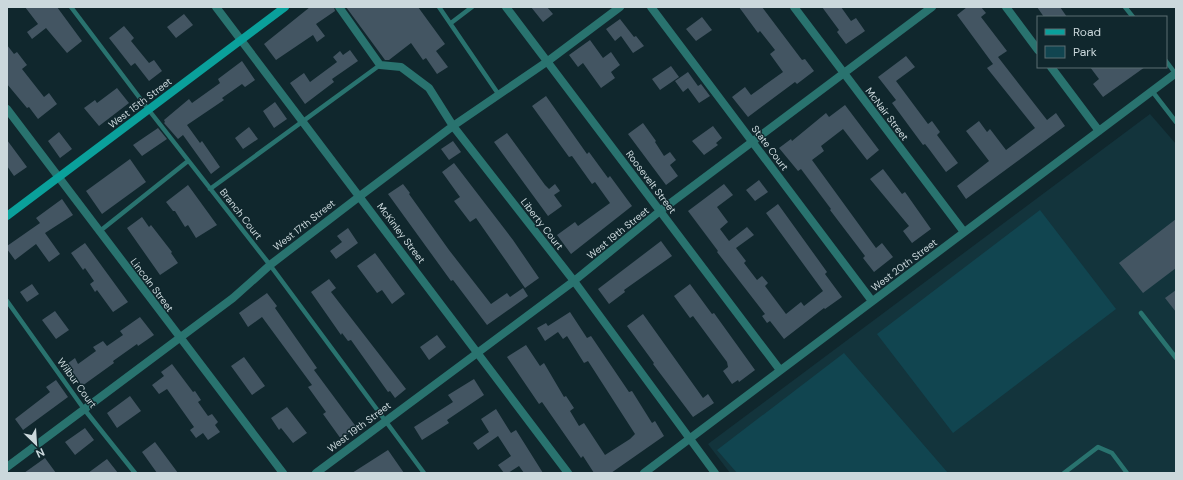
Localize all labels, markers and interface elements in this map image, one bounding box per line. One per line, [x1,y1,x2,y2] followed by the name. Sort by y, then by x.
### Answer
[1037,16,1167,68] legend
[1073,24,1101,40] text: Road
[1073,44,1097,60] text: Park
[106,75,174,131] street label: West 15th Street
[863,85,911,143] street label: McNair Street
[749,123,791,173] street label: State Court
[623,148,679,216] street label: Roosevelt Street
[217,186,265,242] street label: Branch Court
[518,196,566,252] street label: Liberty Court
[270,197,338,253] street label: West 17th Street
[374,200,428,266] street label: McKinley Street
[584,204,652,262] street label: West 19th Street
[868,236,940,294] street label: West 20th Street
[128,256,177,315] street label: Lincoln Street
[54,355,100,411] street label: Wilbur Court
[325,399,393,455] street label: West 19th Street
[16,424,56,464] north arrow
[34,445,47,461] text: N

